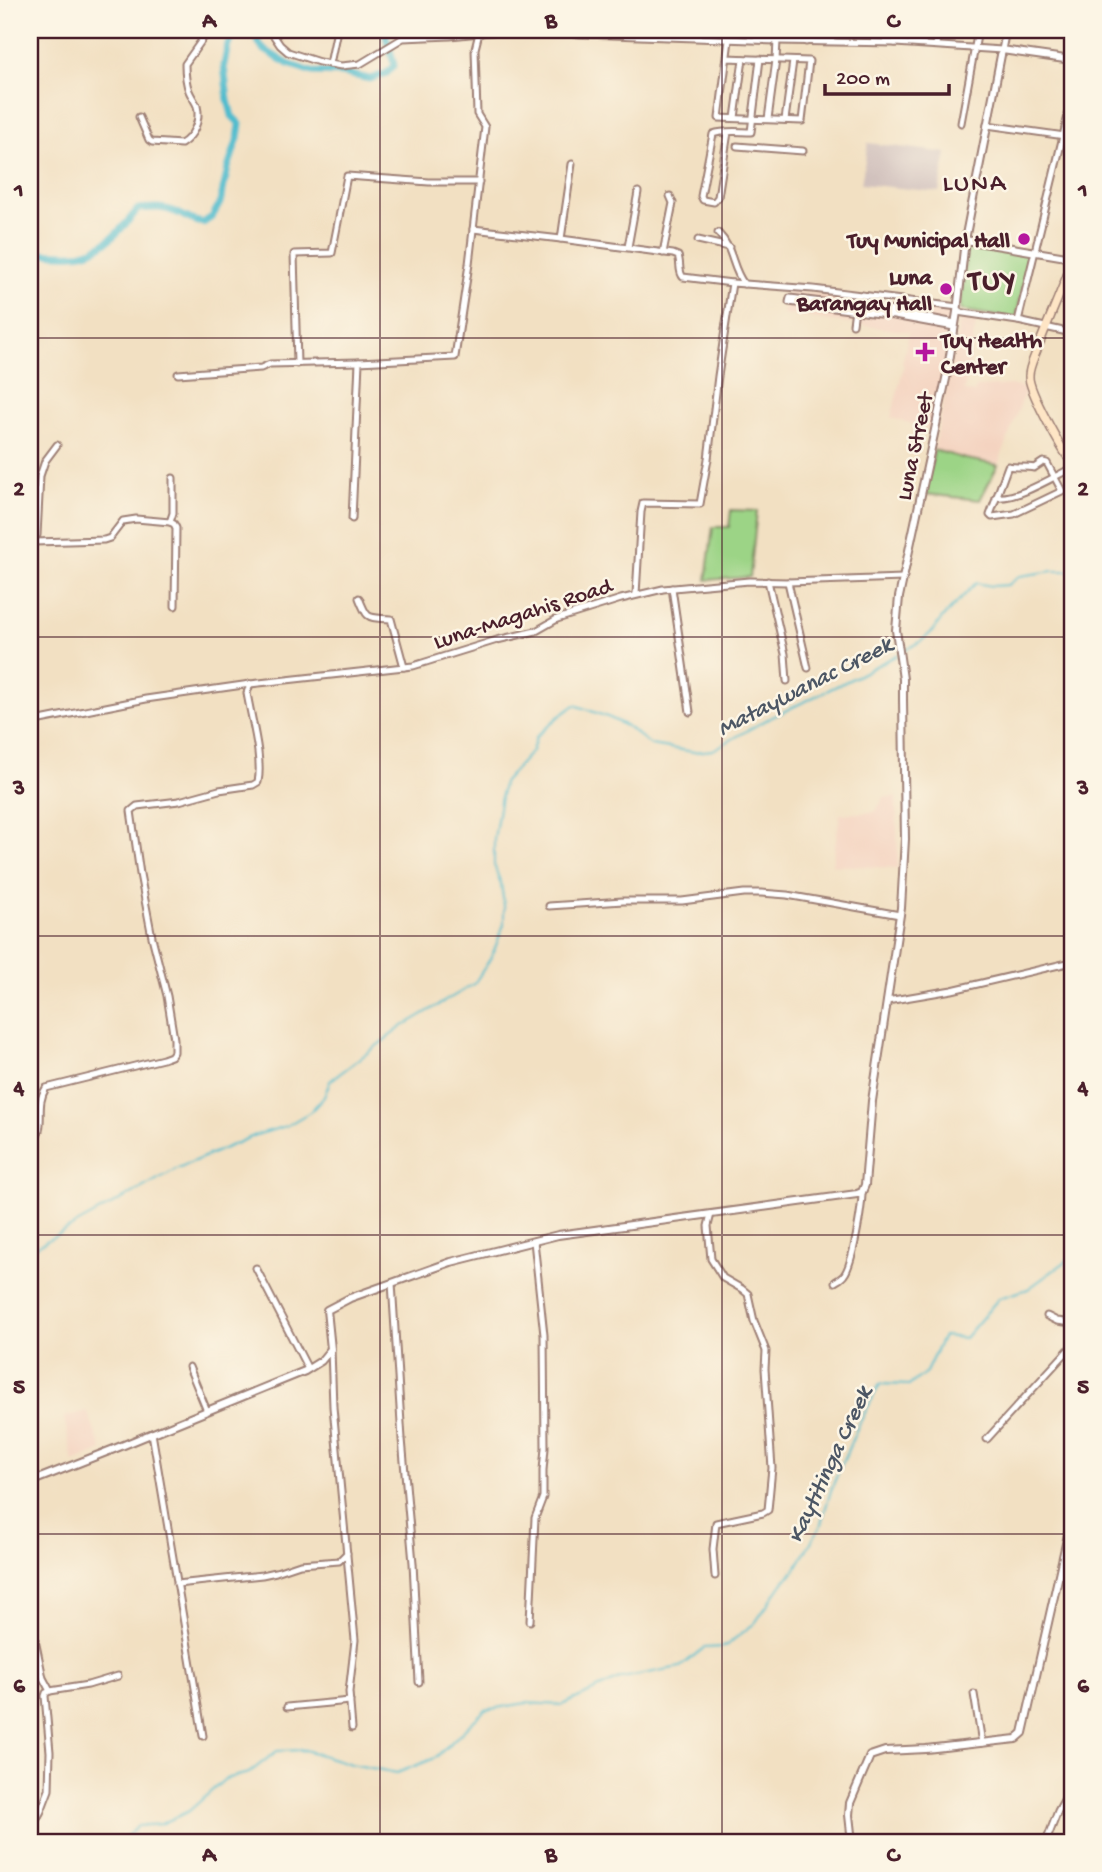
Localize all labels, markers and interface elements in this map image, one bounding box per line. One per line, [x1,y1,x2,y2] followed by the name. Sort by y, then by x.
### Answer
[201,9,217,36] text: A
[544,9,558,36] text: B
[887,9,902,36] text: C
[825,52,950,96] scale bar
[836,68,890,93] text: 200 m
[943,170,1007,201] district label: LUNA
[13,178,24,205] text: 1
[1077,178,1088,205] text: 1
[845,229,1010,256] place label: Tuy Municipal Hall
[1016,231,1032,247] marker: Tuy Municipal Hall
[796,266,933,319] place label: Luna Barangay Hall
[967,266,1017,301] district label: TUY
[938,281,954,297] marker: Luna Barangay Hall
[939,329,1043,382] place label: Tuy Health Center
[915,342,935,362] marker: Tuy Health Center
[892,389,941,503] street label: Luna Street
[13,477,25,504] text: 2
[1077,477,1089,504] text: 2
[430,573,617,657] street label: Luna-Magahis Road
[713,630,900,745] water label: Mataywanac Creek
[12,776,25,803] text: 3
[1076,776,1089,803] text: 3
[13,1076,25,1103] text: 4
[1077,1076,1089,1103] text: 4
[13,1375,25,1402] text: 5
[1077,1375,1089,1402] text: 5
[782,1381,881,1548] water label: Kaytitinga Creek
[13,1674,26,1701] text: 6
[1077,1674,1090,1701] text: 6
[201,1843,217,1870] text: A
[544,1843,558,1870] text: B
[887,1843,902,1870] text: C

